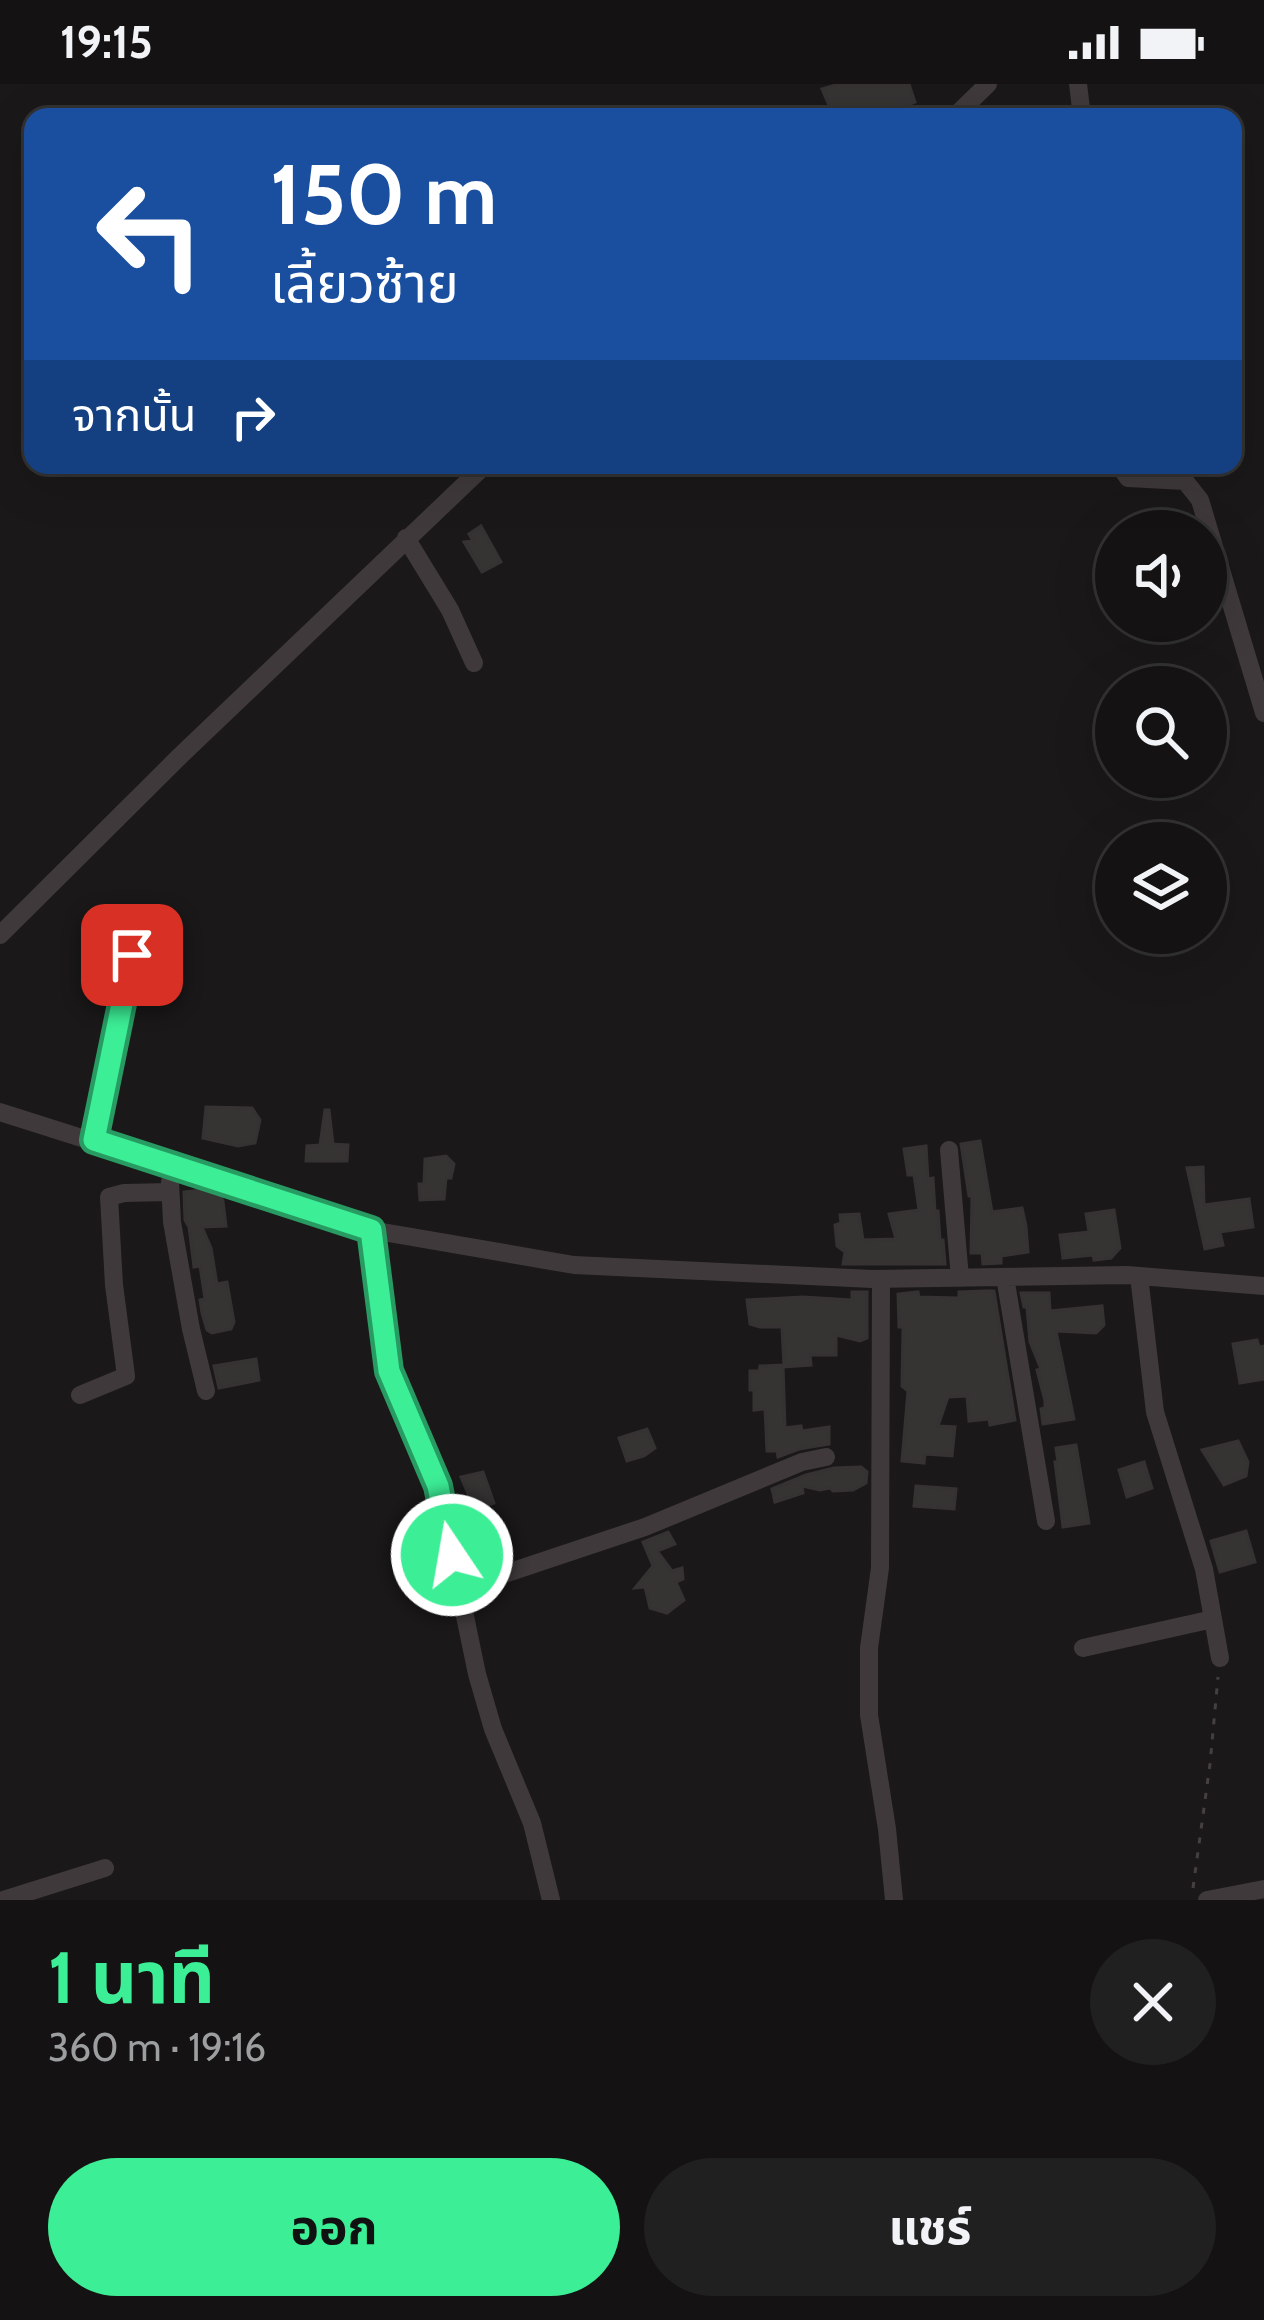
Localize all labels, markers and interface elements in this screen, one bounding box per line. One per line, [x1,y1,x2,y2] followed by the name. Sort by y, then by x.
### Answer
[60,15,153,69] text: 19:15
[270,143,497,245] text: 150 m
[72,156,228,312] icon: left
[270,250,459,316] text: เลี้ยวซ้าย
[220,384,286,450] icon: right
[72,388,196,442] text: จากนั้น
[1095,510,1227,954] map controls
[1095,510,1227,642] button: sound
[1095,666,1227,798] button: search
[1095,822,1227,954] button: layers
[81,904,183,1006] pin
[99,922,165,988] icon: arrive
[389,1492,515,1618] position arrow
[48,1934,215,2021] text: 1 นาที
[1090,1939,1216,2065] button: close
[48,2023,266,2071] text: 360 m · 19:16
[48,2158,620,2296] button: ออก
[644,2158,1216,2296] button: แชร์

